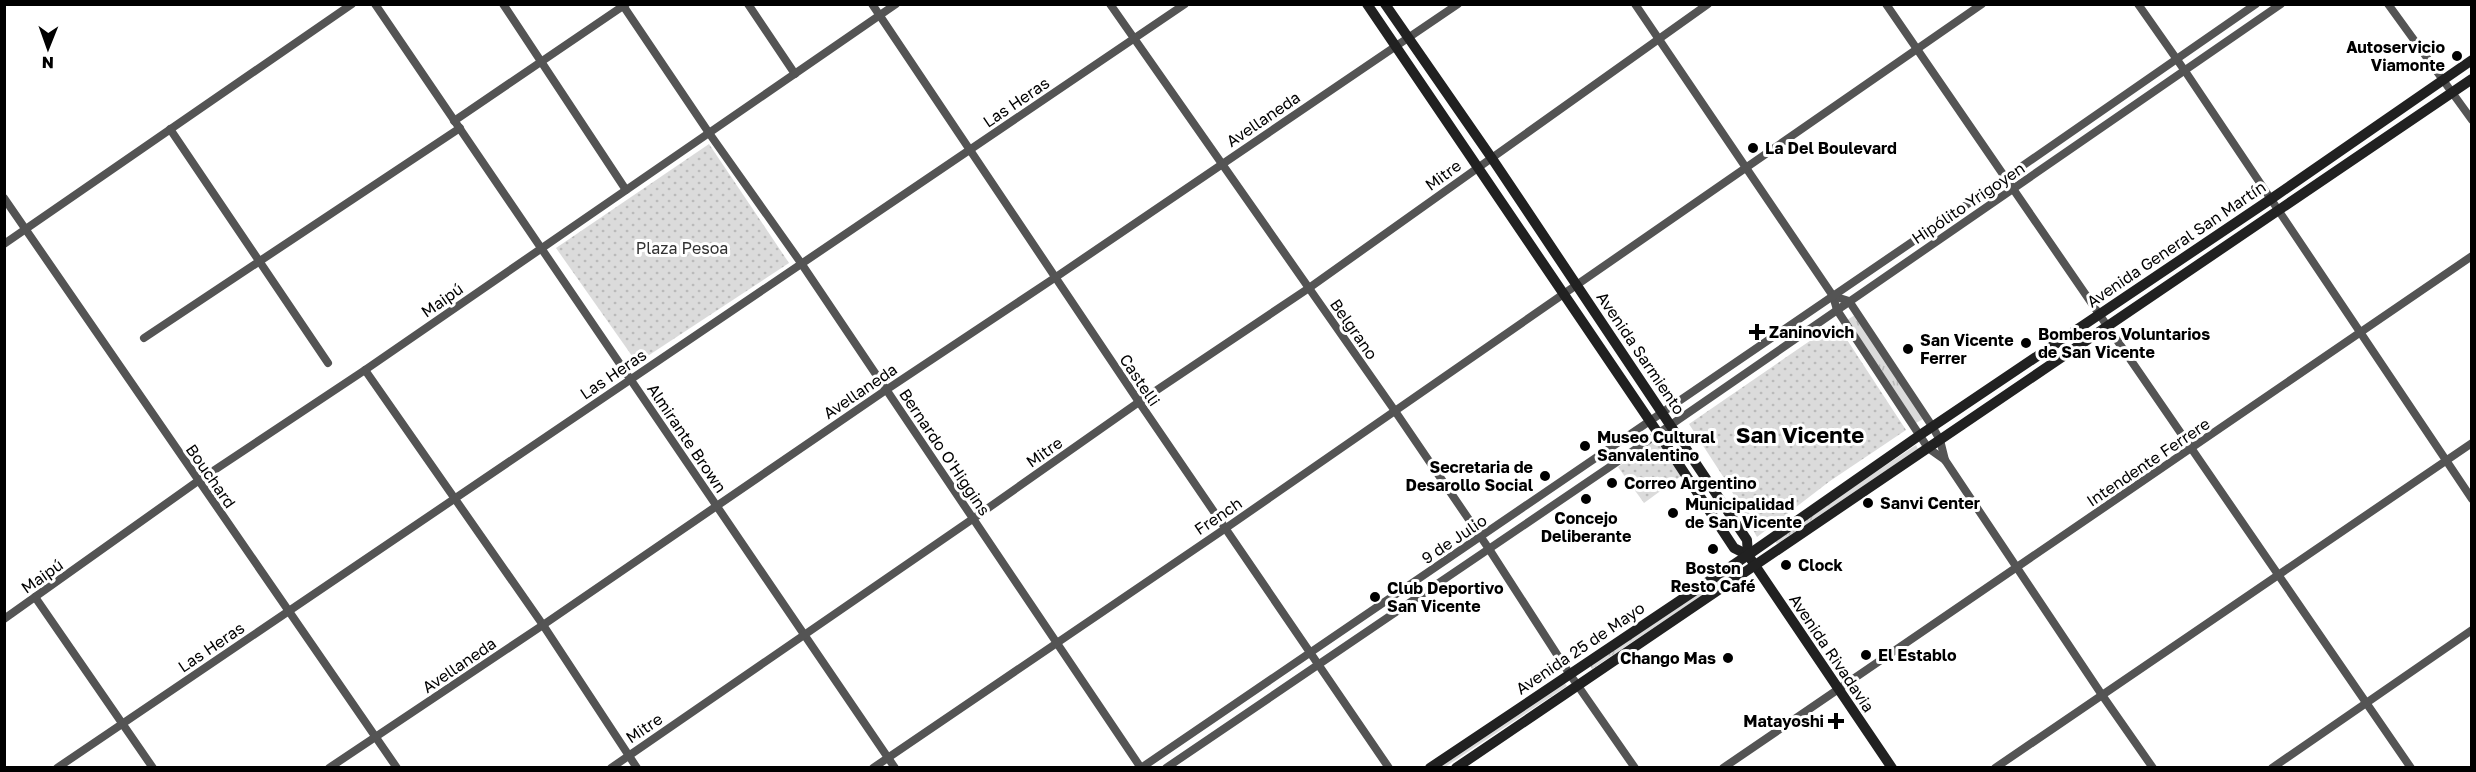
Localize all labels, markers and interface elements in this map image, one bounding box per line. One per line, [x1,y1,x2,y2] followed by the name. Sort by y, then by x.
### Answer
[18,18,78,78] north arrow
[2346,37,2445,75] place label: Autoservicio Viamonte
[2450,49,2464,63] marker: Autoservicio Viamonte
[41,53,54,73] text: N
[979,73,1053,131] street label: Las Heras
[1222,87,1304,151] street label: Avellaneda
[1765,138,1897,158] place label: La Del Boulevard
[1746,141,1760,155] marker: La Del Boulevard
[1421,155,1465,195] street label: Mitre
[1908,158,2028,248] street label: Hipólito Yrigoyen
[2083,177,2269,311] street label: Avenida General San Martín
[636,238,728,258] park label: Plaza Pesoa
[417,278,467,322] street label: Maipú
[1593,288,1689,418] street label: Avenida Sarmiento
[1326,295,1382,363] street label: Belgrano
[1769,322,1854,342] place label: Zaninovich
[2038,324,2210,362] place label: Bomberos Voluntarios de San Vicente
[1750,325,1764,339] marker: Zaninovich
[1920,330,2014,368] place label: San Vicente Ferrer
[2019,336,2033,350] marker: Bomberos Voluntarios de San Vicente
[1901,342,1915,356] marker: San Vicente Ferrer
[576,345,650,403] street label: Las Heras
[1115,350,1165,410] street label: Castelli
[819,359,901,423] street label: Avellaneda
[643,380,731,496] street label: Almirante Brown
[895,385,995,519] street label: Bernardo O'Higgins
[2083,413,2213,511] street label: Intendente Ferrere
[1736,421,1864,448] district label: San Vicente
[1597,427,1716,465] place label: Museo Cultural Sanvalentino
[1022,432,1066,472] street label: Mitre
[1578,439,1592,453] marker: Museo Cultural Sanvalentino
[182,440,240,512] street label: Bouchard
[1405,457,1534,495] place label: Secretaria de Desarollo Social
[1538,469,1552,483] marker: Secretaria de Desarollo Social
[1624,473,1757,493] place label: Correo Argentino
[1605,476,1619,490] marker: Correo Argentino
[1579,492,1593,506] marker: Concejo Deliberante
[1190,493,1246,539] street label: French
[1880,493,1980,513] place label: Sanvi Center
[1685,494,1802,532] place label: Municipalidad de San Vicente
[1861,496,1875,510] marker: Sanvi Center
[1666,506,1680,520] marker: Municipalidad de San Vicente
[1541,508,1631,546] place label: Concejo Deliberante
[1418,510,1490,568] street label: 9 de Julio
[1706,542,1720,556] marker: Boston Resto Café
[17,554,67,598] street label: Maipú
[1798,555,1843,575] place label: Clock
[1670,558,1756,596] place label: Boston Resto Café
[1779,558,1793,572] marker: Clock
[1387,578,1504,616] place label: Club Deportivo San Vicente
[1368,590,1382,604] marker: Club Deportivo San Vicente
[1785,590,1879,716] street label: Avenida Rivadavia
[1512,597,1648,699] street label: Avenida 25 de Mayo
[174,618,248,676] street label: Las Heras
[418,633,500,697] street label: Avellaneda
[1878,645,1957,665] place label: El Establo
[1620,648,1716,668] place label: Chango Mas
[1859,648,1873,662] marker: El Establo
[1721,651,1735,665] marker: Chango Mas
[622,709,666,747] street label: Mitre
[1743,711,1824,731] place label: Matayoshi
[1829,714,1843,728] marker: Matayoshi

